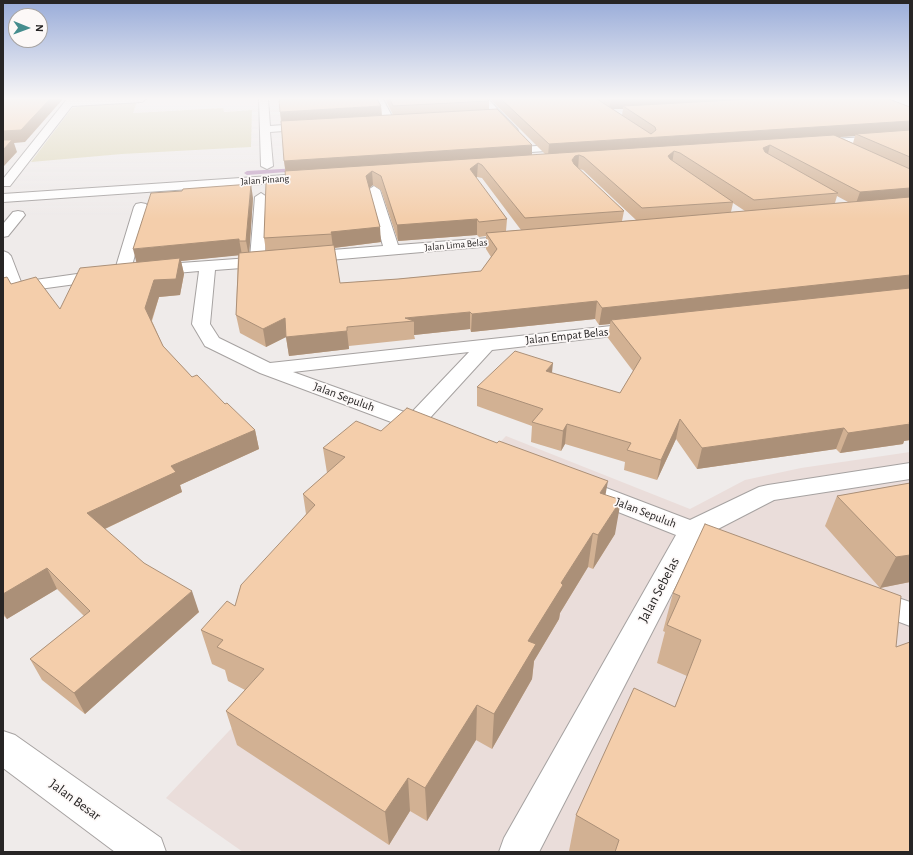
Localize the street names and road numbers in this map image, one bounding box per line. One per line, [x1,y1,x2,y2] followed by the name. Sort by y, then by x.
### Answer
[240,172,290,188] street label: Jalan Pinang
[424,236,488,254] street label: Jalan Lima Belas
[525,324,609,348] street label: Jalan Empat Belas
[311,379,377,415] street label: Jalan Sepuluh
[614,495,678,531] street label: Jalan Sepuluh
[635,555,683,625] street label: Jalan Sebelas
[46,776,104,824] street label: Jalan Besar

